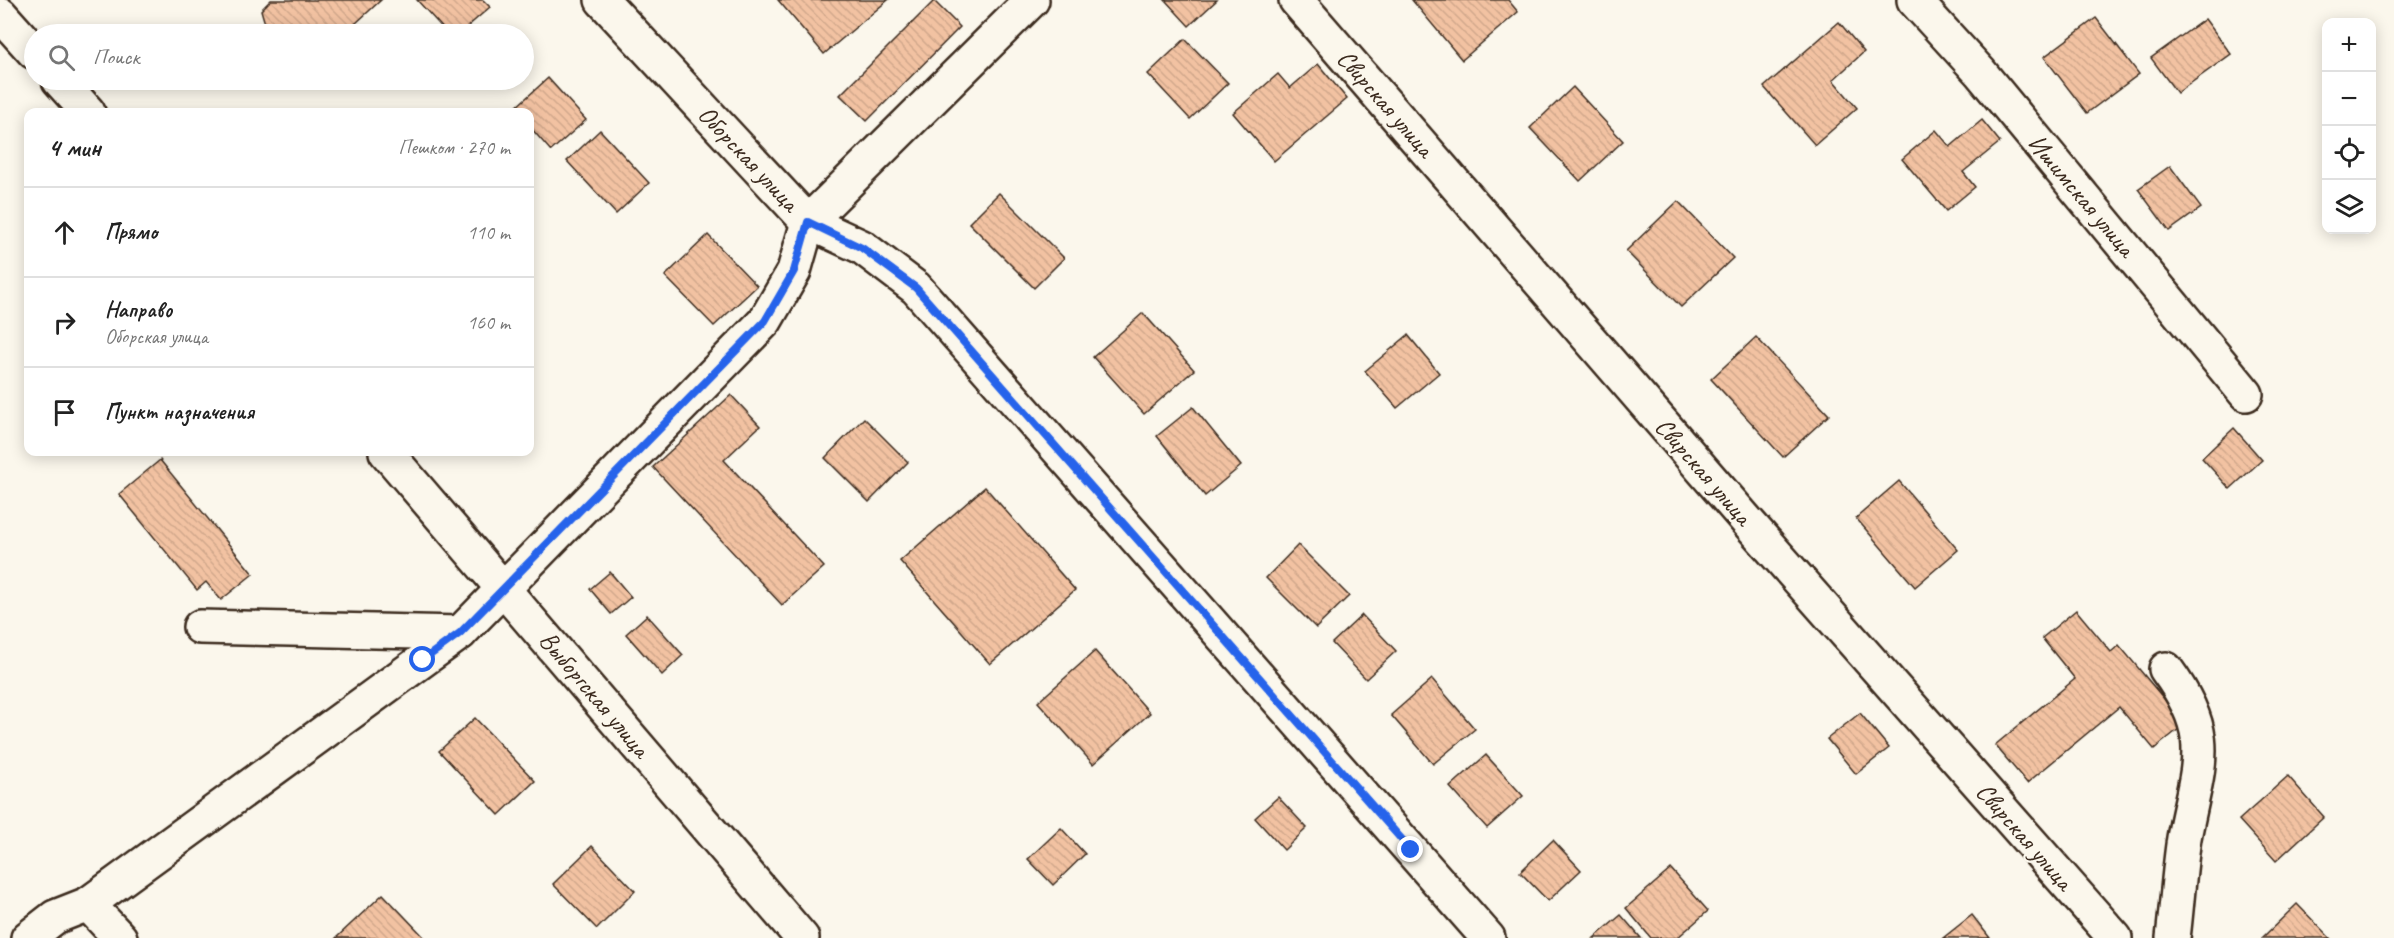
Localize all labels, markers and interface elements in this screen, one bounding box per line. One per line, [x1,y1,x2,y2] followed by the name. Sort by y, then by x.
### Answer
[2322,18,2376,234] map controls
[2322,18,2376,72] button: +
[24,24,534,90] search box
[45,41,78,74] icon: search
[93,43,139,71] text: Поиск
[1330,43,1443,166] street label: Свирская улица
[2322,72,2376,126] button: −
[691,98,808,220] street label: Оборская улица
[2322,126,2376,180] button: locate
[2021,127,2144,265] street label: Ишимская улица
[48,131,101,164] text: 4 мин
[398,135,510,160] text: Пешком · 270 m
[2322,180,2376,234] button: layers
[48,216,81,249] icon: ahead
[105,218,157,246] text: Прямо
[467,220,510,245] text: 110 m
[105,296,172,324] text: Направо
[48,306,81,339] icon: right
[467,310,510,335] text: 160 m
[105,324,208,349] text: Оборская улица
[48,396,81,429] icon: arrive
[105,398,254,426] text: Пункт назначения
[1648,411,1761,534] street label: Свирская улица
[532,624,659,766] street label: Выборгская улица
[409,646,435,672] route start
[1969,776,2082,899] street label: Свирская улица
[1397,836,1423,862] route end

